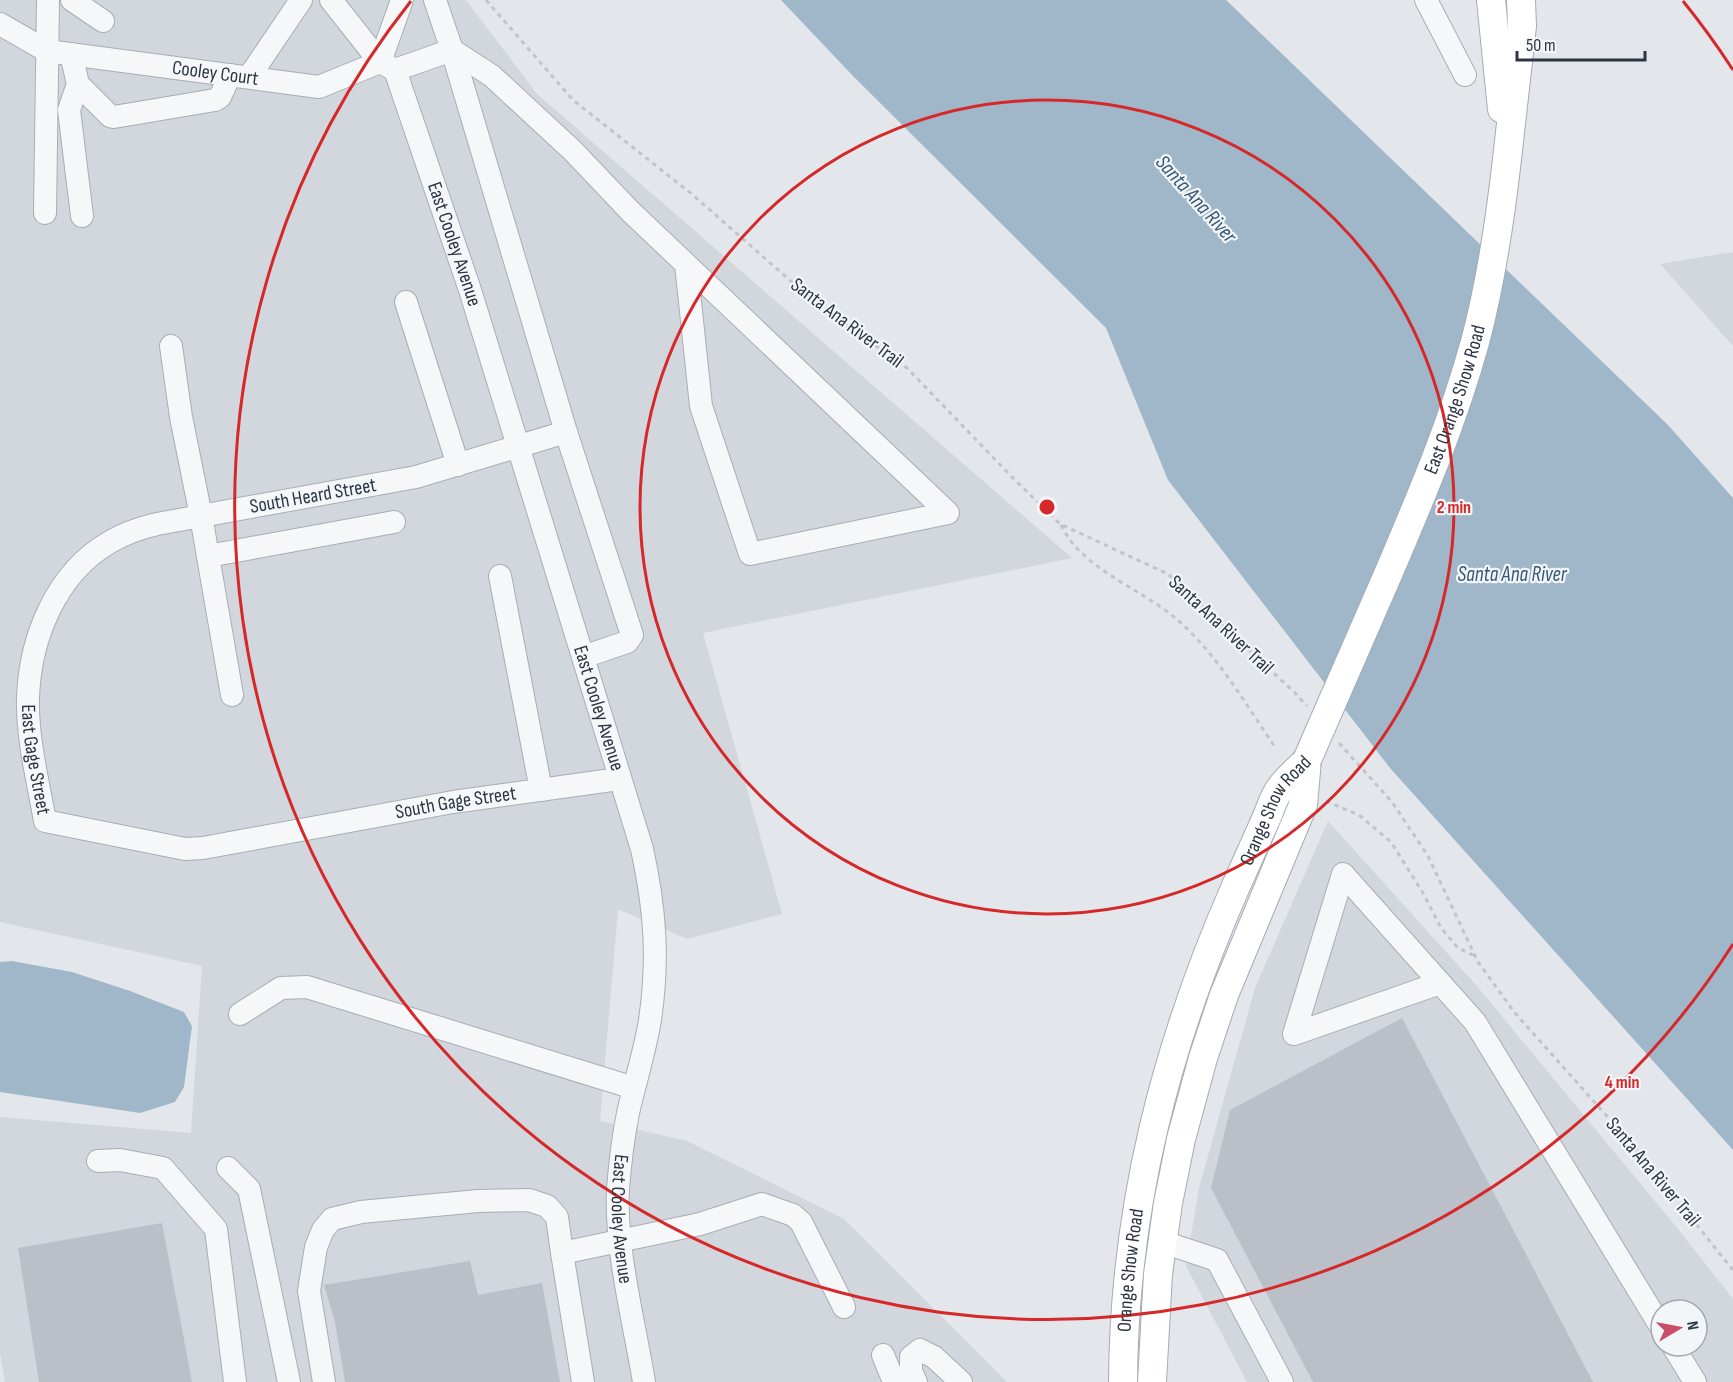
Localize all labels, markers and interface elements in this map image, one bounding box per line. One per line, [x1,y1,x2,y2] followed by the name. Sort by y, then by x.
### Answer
[1517,24,1644,62] scale bar
[1526,35,1556,56] text: 50 m
[171,56,260,91] street label: Cooley Court
[1150,150,1243,249] water label: Santa Ana River
[422,179,486,309] street label: East Cooley Avenue
[786,273,908,373] street label: Santa Ana River Trail
[1419,322,1491,478] street label: East Orange Show Road
[248,473,378,519] street label: South Heard Street
[1037,497,1057,517] centre of rings
[1437,497,1471,518] text: 2 min
[1457,562,1568,587] water label: Santa Ana River
[1163,570,1279,680] street label: Santa Ana River Trail
[568,643,629,774] street label: East Cooley Avenue
[16,704,56,817] street label: East Gage Street
[1235,751,1317,869] street label: Orange Show Road
[393,781,518,824] street label: South Gage Street
[1605,1072,1639,1093] text: 4 min
[1600,1113,1706,1231] street label: Santa Ana River Trail
[606,1153,638,1286] street label: East Cooley Avenue
[1112,1207,1149,1333] street label: Orange Show Road
[1649,1298,1709,1358] north arrow
[1682,1320,1702,1332] text: N

